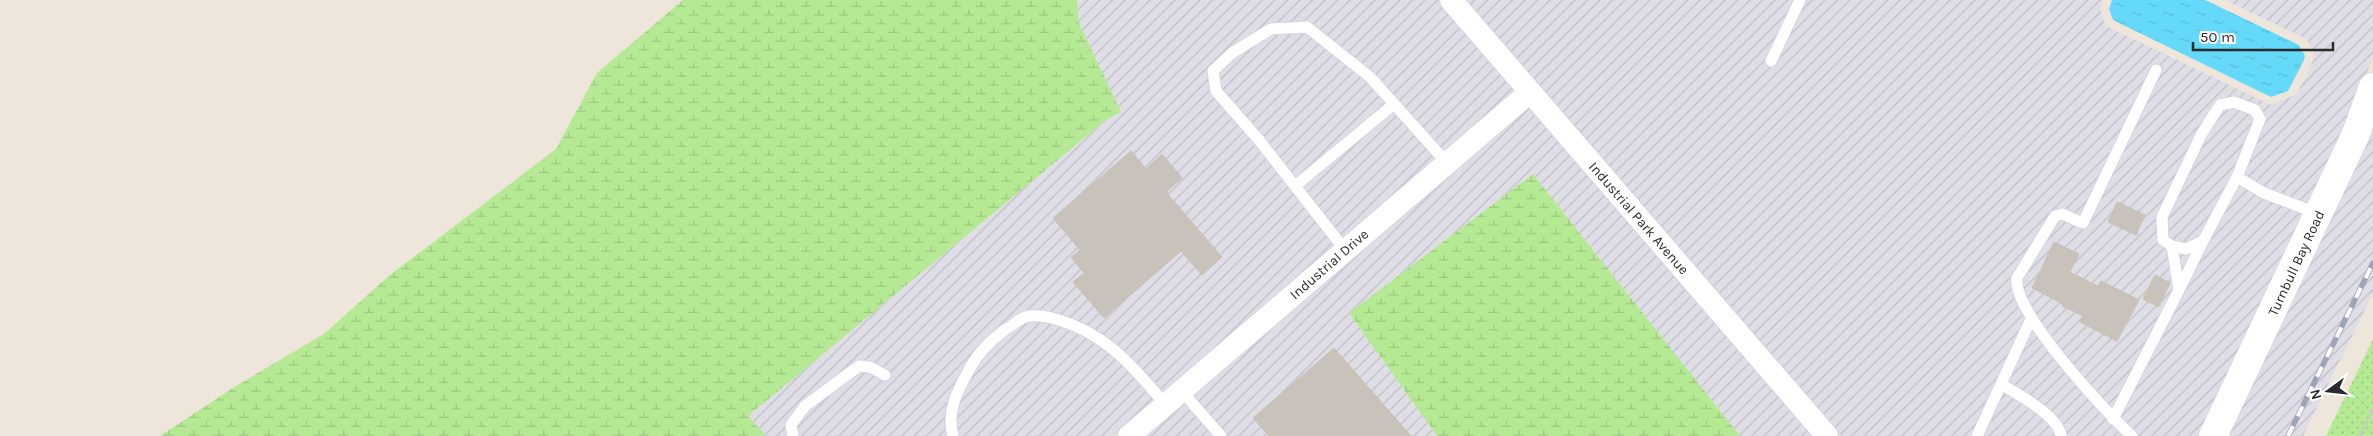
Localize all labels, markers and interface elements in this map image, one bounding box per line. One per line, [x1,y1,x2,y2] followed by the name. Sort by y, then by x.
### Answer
[2193,20,2333,52] scale bar
[2200,28,2235,46] text: 50 m
[1585,159,1692,278] street label: Industrial Park Avenue
[2265,208,2328,319] street label: Turnbull Bay Road
[1287,226,1372,303] street label: Industrial Drive
[2303,366,2353,416] north arrow
[2306,387,2325,401] text: N

